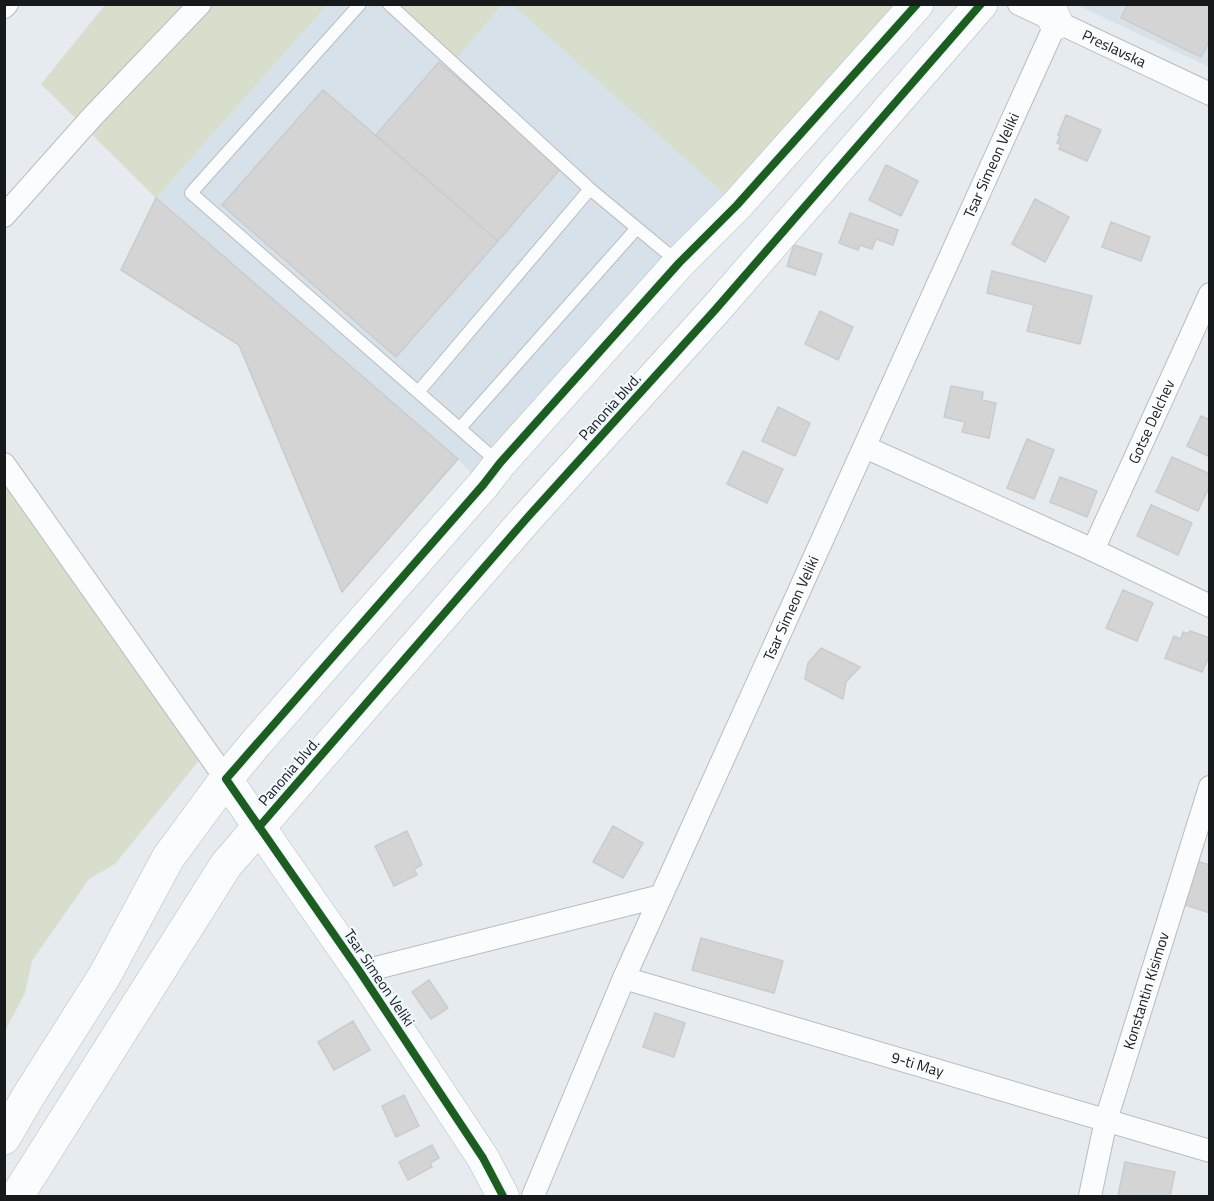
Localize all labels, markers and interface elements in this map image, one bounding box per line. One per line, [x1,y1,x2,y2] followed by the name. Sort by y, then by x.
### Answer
[1078,23,1150,73] street label: Preslavska
[957,109,1025,222] street label: Tsar Simeon Veliki
[573,368,646,446] street label: Panonia blvd.
[1122,376,1180,467] street label: Gotse Delchev
[757,552,825,665] street label: Tsar Simeon Veliki
[252,732,325,811] street label: Panonia blvd.
[338,924,421,1031] street label: Tsar Simeon Veliki
[1117,929,1175,1052] street label: Konstantin Kisimov
[888,1045,947,1083] street label: 9-ti May

